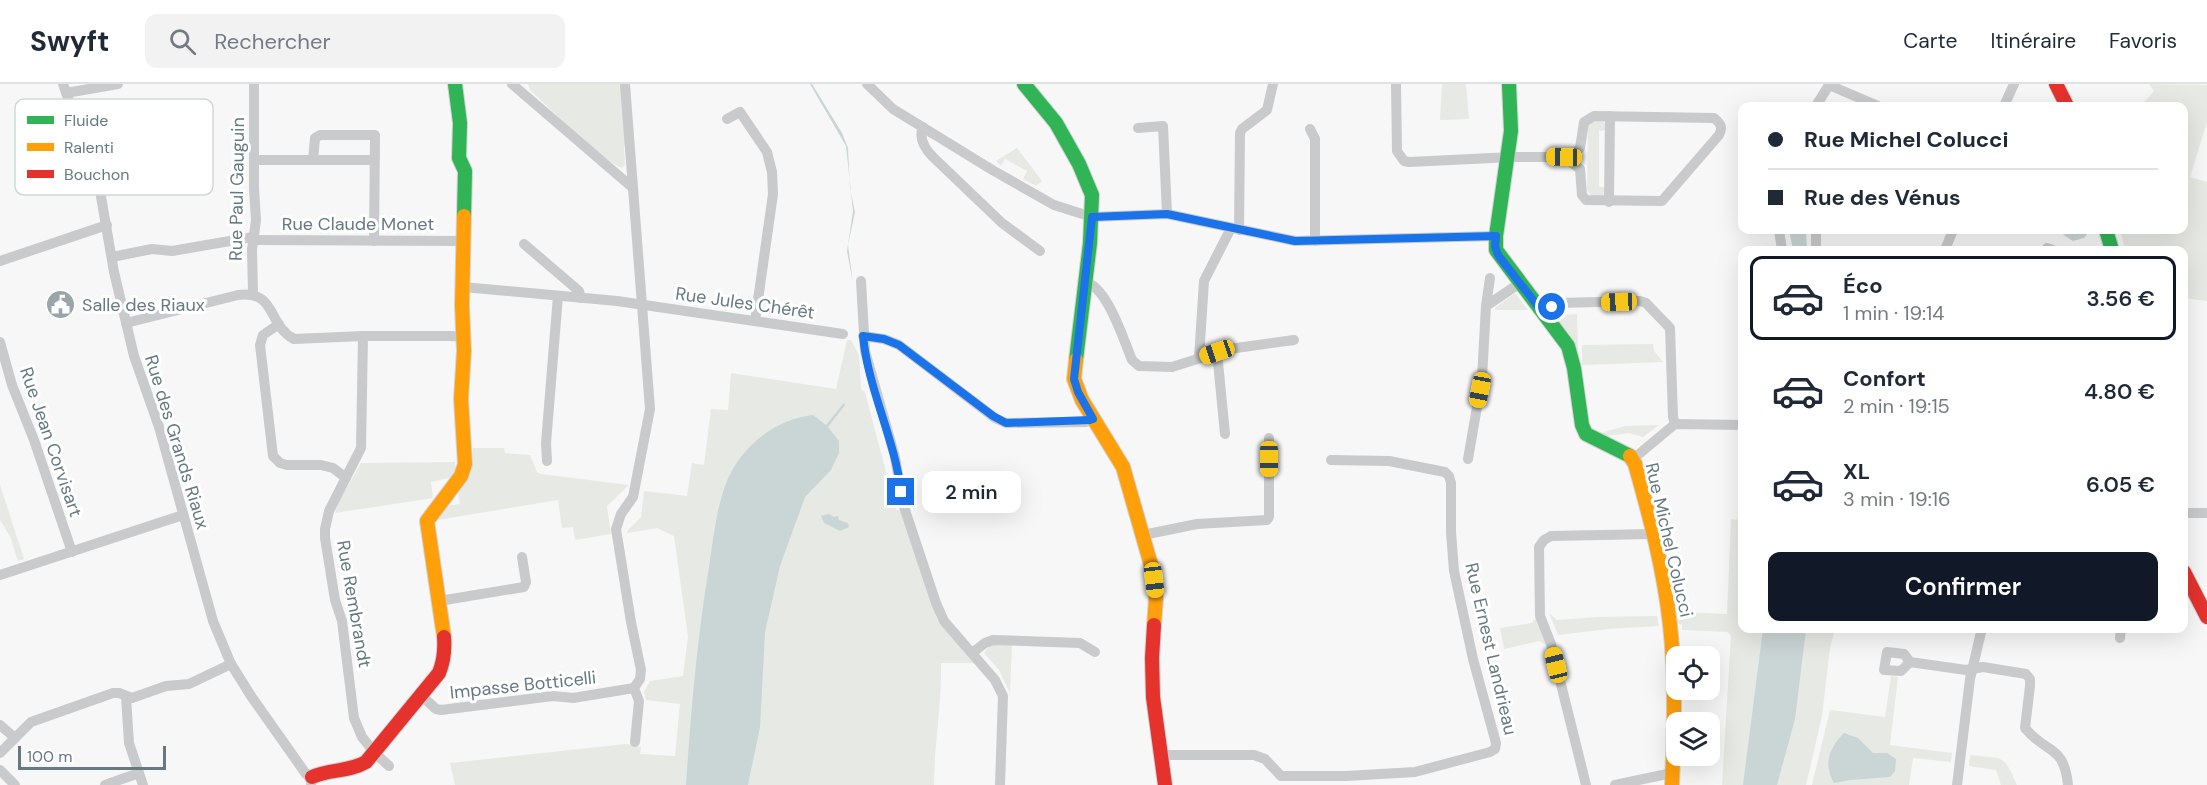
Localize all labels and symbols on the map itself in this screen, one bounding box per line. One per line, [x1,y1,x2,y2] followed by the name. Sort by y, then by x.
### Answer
[15,99,213,195] legend
[64,110,108,131] text: Fluide
[224,117,250,261] street label: Rue Paul Gauguin
[64,137,114,158] text: Ralenti
[1546,148,1582,166] car
[64,164,129,185] text: Bouchon
[282,212,434,236] street label: Rue Claude Monet
[674,281,816,325] street label: Rue Jules Chérêt
[45,289,77,321] public building icon: Salle des Riaux
[1601,292,1637,312] car
[82,293,205,317] place label: Salle des Riaux
[1538,293,1565,320] route start
[1197,338,1237,366] car
[139,352,215,532] street label: Rue des Grands Riaux
[14,364,88,520] street label: Rue Jean Corvisart
[1468,371,1492,409] car
[1260,441,1278,477] car
[1640,460,1698,620] street label: Rue Michel Colucci
[922,471,1021,513] callout: 2 min
[887,478,914,505] route end
[331,538,377,670] street label: Rue Rembrandt
[1143,561,1165,599] car
[1460,561,1522,737] street label: Rue Ernest Landrieau
[1543,645,1569,685] car
[449,665,597,705] street label: Impasse Botticelli
[18,743,166,770] scale bar

